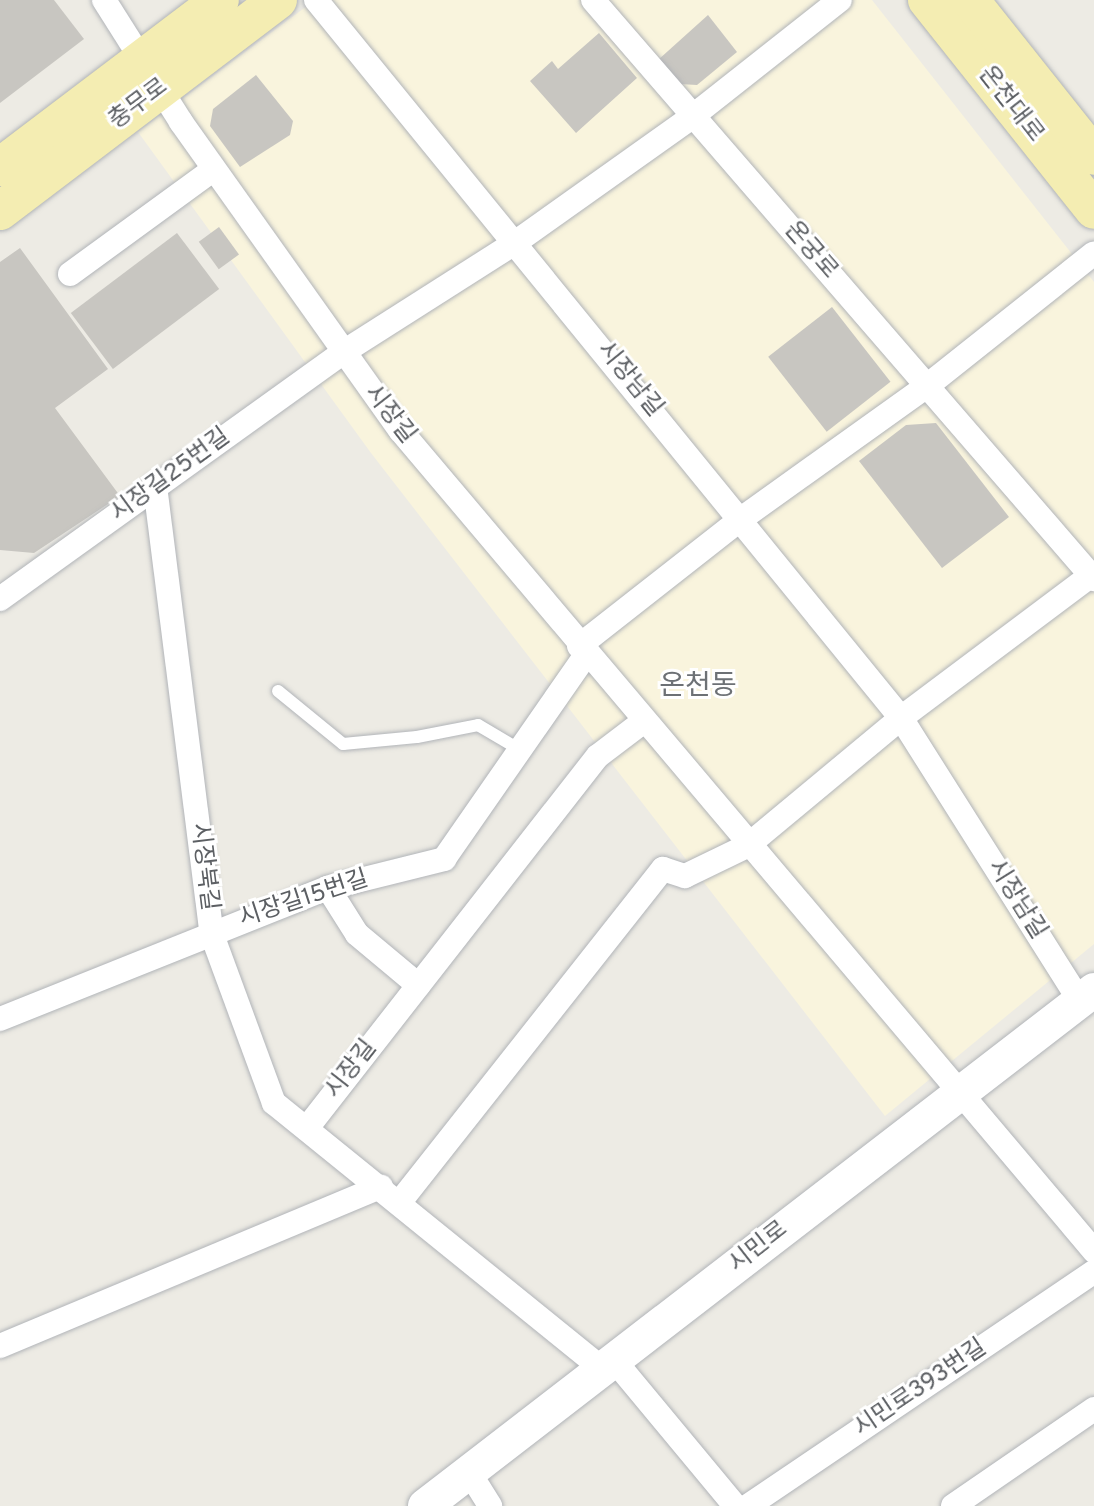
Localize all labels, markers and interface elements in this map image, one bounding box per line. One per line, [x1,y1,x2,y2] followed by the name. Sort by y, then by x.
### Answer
[971,61,1049,149] street label: 온천대로
[104,74,174,136] street label: 충무로
[777,217,843,285] street label: 온궁로
[590,337,668,423] street label: 시장남길
[357,380,421,450] street label: 시장길
[106,423,236,529] street label: 시장길25번길
[659,670,737,704] district label: 온천동
[183,821,223,913] street label: 시장북길
[980,855,1052,945] street label: 시장남길
[236,866,372,934] street label: 시장길15번길
[320,1035,384,1105] street label: 시장길
[724,1216,794,1280] street label: 시민로
[849,1334,993,1444] street label: 시민로393번길

